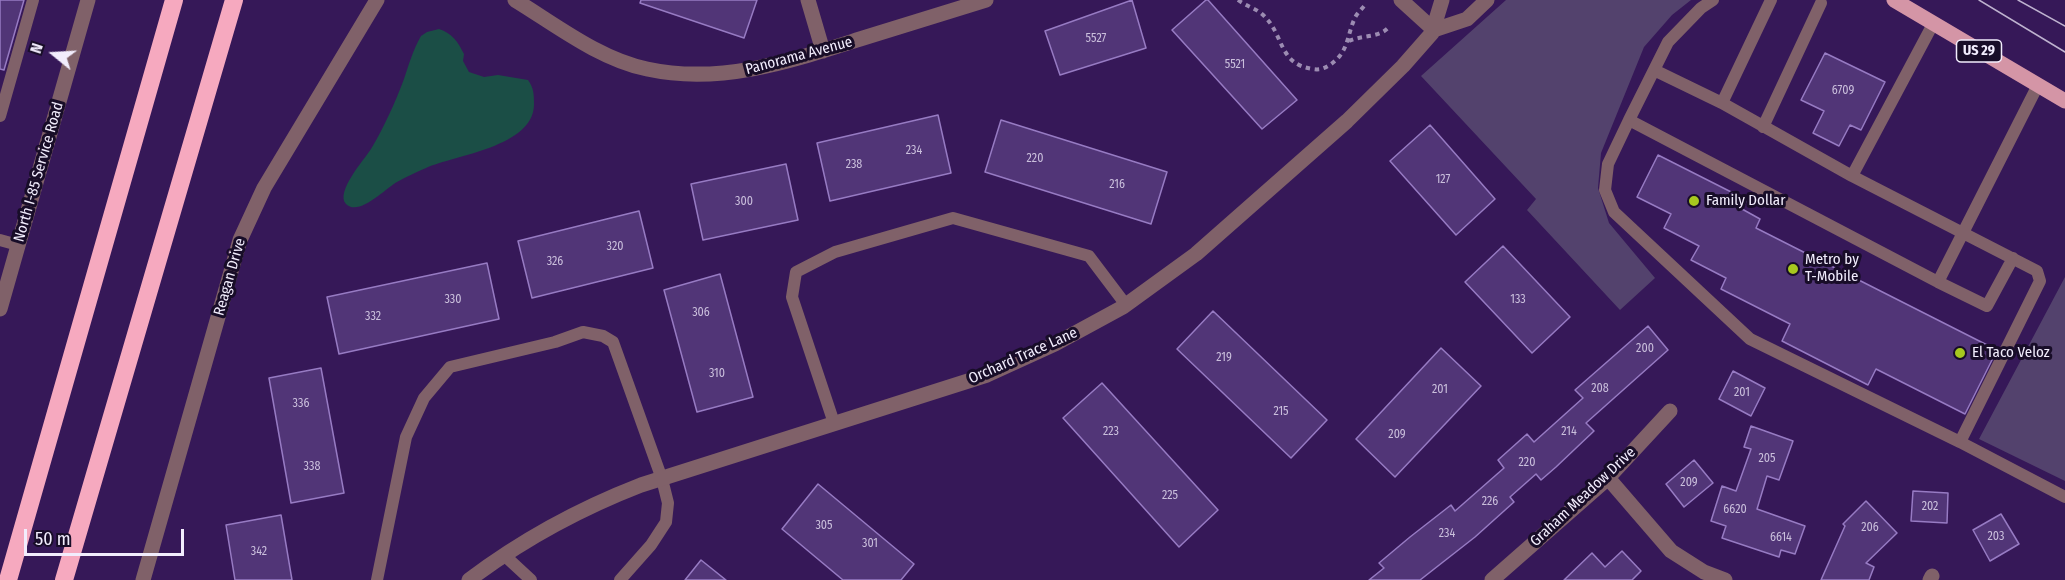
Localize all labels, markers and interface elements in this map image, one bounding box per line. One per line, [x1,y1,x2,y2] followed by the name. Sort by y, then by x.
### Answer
[24,24,84,84] north arrow
[1086,32,1106,46] house number: 5527
[744,33,854,79] street label: Panorama Avenue
[1956,40,2002,62] road number: US 29
[26,41,47,56] text: N
[1225,58,1245,72] house number: 5521
[1832,84,1854,98] house number: 6709
[10,100,68,244] street label: North I-85 Service Road
[906,144,922,158] house number: 234
[1027,152,1043,166] house number: 220
[846,158,862,172] house number: 238
[1436,173,1450,187] house number: 127
[1109,178,1125,192] house number: 216
[1706,192,1785,210] place label: Family Dollar
[1687,194,1701,208] marker: Family Dollar
[735,195,753,209] house number: 300
[210,236,250,318] street label: Reagan Drive
[607,240,623,254] house number: 320
[1805,251,1859,286] place label: Metro by T-Mobile
[547,255,563,269] house number: 326
[1786,262,1800,276] marker: Metro by T-Mobile
[444,293,462,307] house number: 330
[1510,293,1526,307] house number: 133
[692,306,710,320] house number: 306
[365,310,381,324] house number: 332
[966,324,1080,388] street label: Orchard Trace Lane
[1636,342,1654,356] house number: 200
[1972,344,2050,362] place label: El Taco Veloz
[1953,346,1967,360] marker: El Taco Veloz
[1216,351,1232,365] house number: 219
[709,367,725,381] house number: 310
[1591,382,1609,396] house number: 208
[1432,383,1448,397] house number: 201
[1734,386,1750,400] house number: 201
[293,397,309,411] house number: 336
[1273,405,1289,419] house number: 215
[1103,425,1119,439] house number: 223
[1561,425,1577,439] house number: 214
[1388,428,1406,442] house number: 209
[1527,444,1639,550] street label: Graham Meadow Drive
[1758,452,1776,466] house number: 205
[1519,456,1535,470] house number: 220
[304,460,320,474] house number: 338
[1680,476,1698,490] house number: 209
[1162,489,1178,503] house number: 225
[1482,495,1498,509] house number: 226
[1922,500,1938,514] house number: 202
[1723,503,1747,517] house number: 6620
[27,517,188,555] scale bar
[815,519,833,533] house number: 305
[1861,521,1879,535] house number: 206
[1439,527,1455,541] house number: 234
[35,528,71,550] text: 50 m
[1988,530,2004,544] house number: 203
[1770,531,1792,545] house number: 6614
[862,537,878,551] house number: 301
[251,545,267,559] house number: 342

